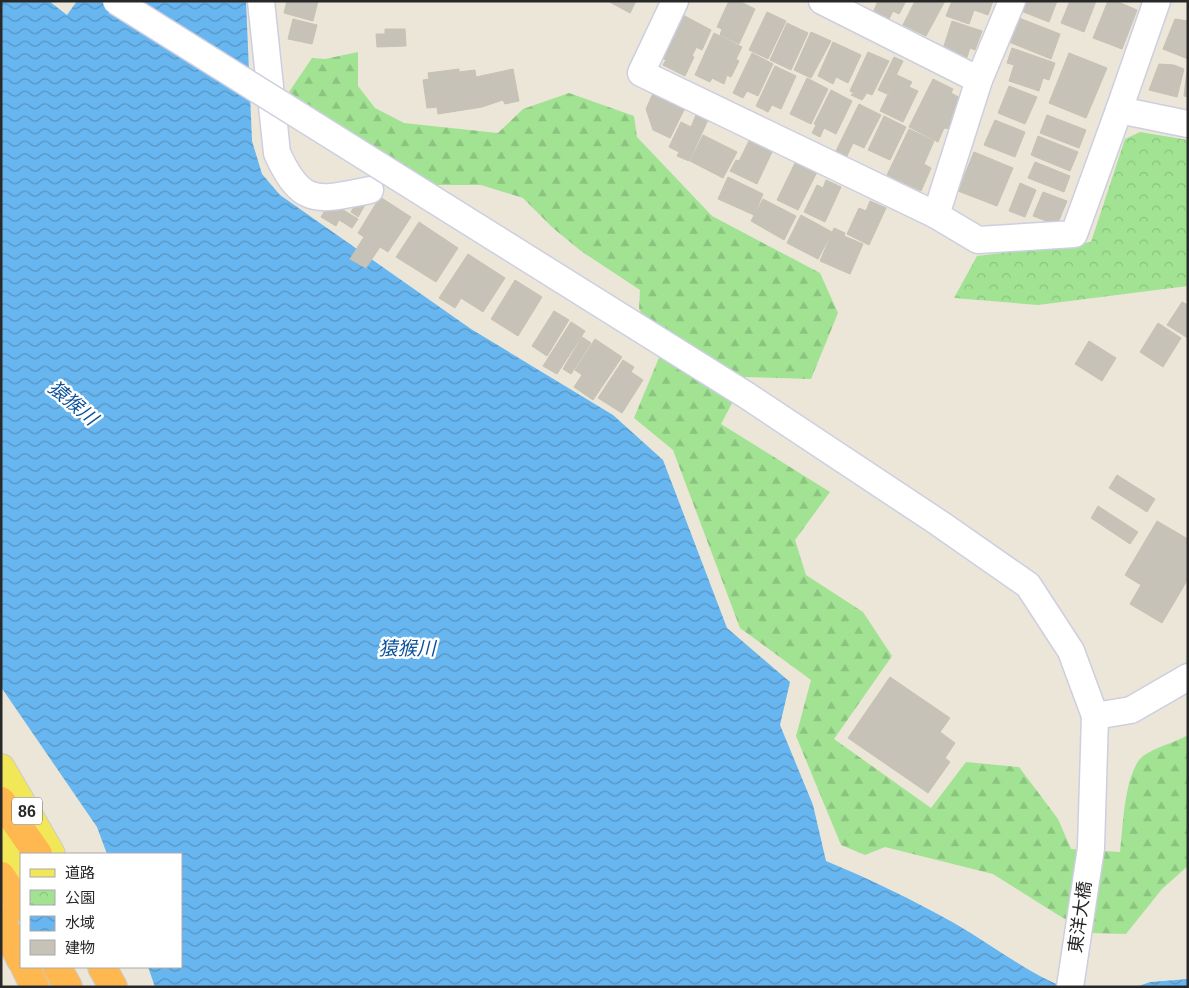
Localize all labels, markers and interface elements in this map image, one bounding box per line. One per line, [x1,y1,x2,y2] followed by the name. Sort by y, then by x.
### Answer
[44,377,103,431] water label: 猿猴川
[378,638,437,659] water label: 猿猴川
[12,798,42,824] road number: 86
[20,853,182,968] legend
[65,864,95,881] text: 道路
[1065,880,1095,954] street label: 東洋大橋
[65,889,95,906] text: 公園
[65,914,95,931] text: 水域
[65,939,95,956] text: 建物

